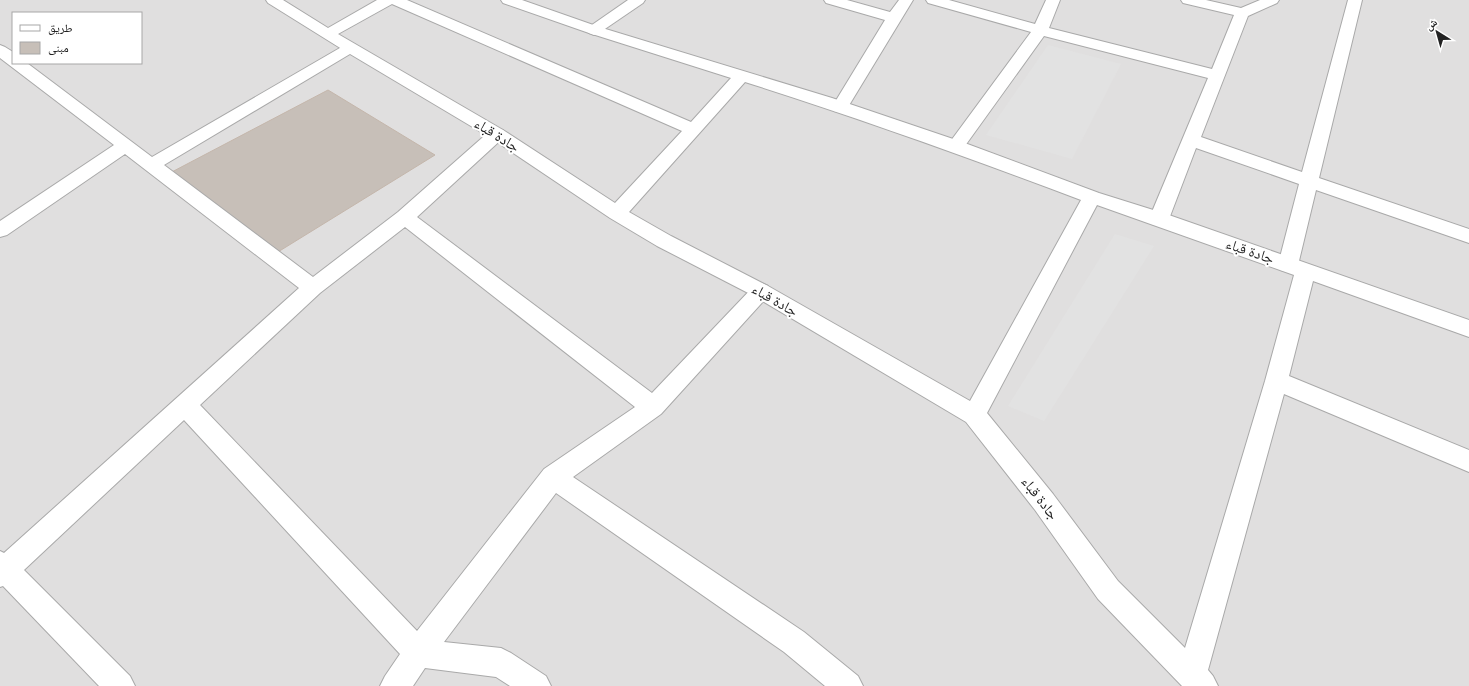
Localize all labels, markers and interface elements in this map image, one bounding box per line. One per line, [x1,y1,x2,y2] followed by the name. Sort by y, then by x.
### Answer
[12,12,142,64] legend
[1417,12,1457,52] north arrow
[1423,16,1441,34] text: ش
[48,21,73,36] text: طريق
[48,41,69,56] text: مبنى
[471,114,523,156] street label: جادة قباء
[1223,234,1277,268] street label: جادة قباء
[749,280,802,321] street label: جادة قباء
[1018,473,1063,524] street label: جادة قباء

